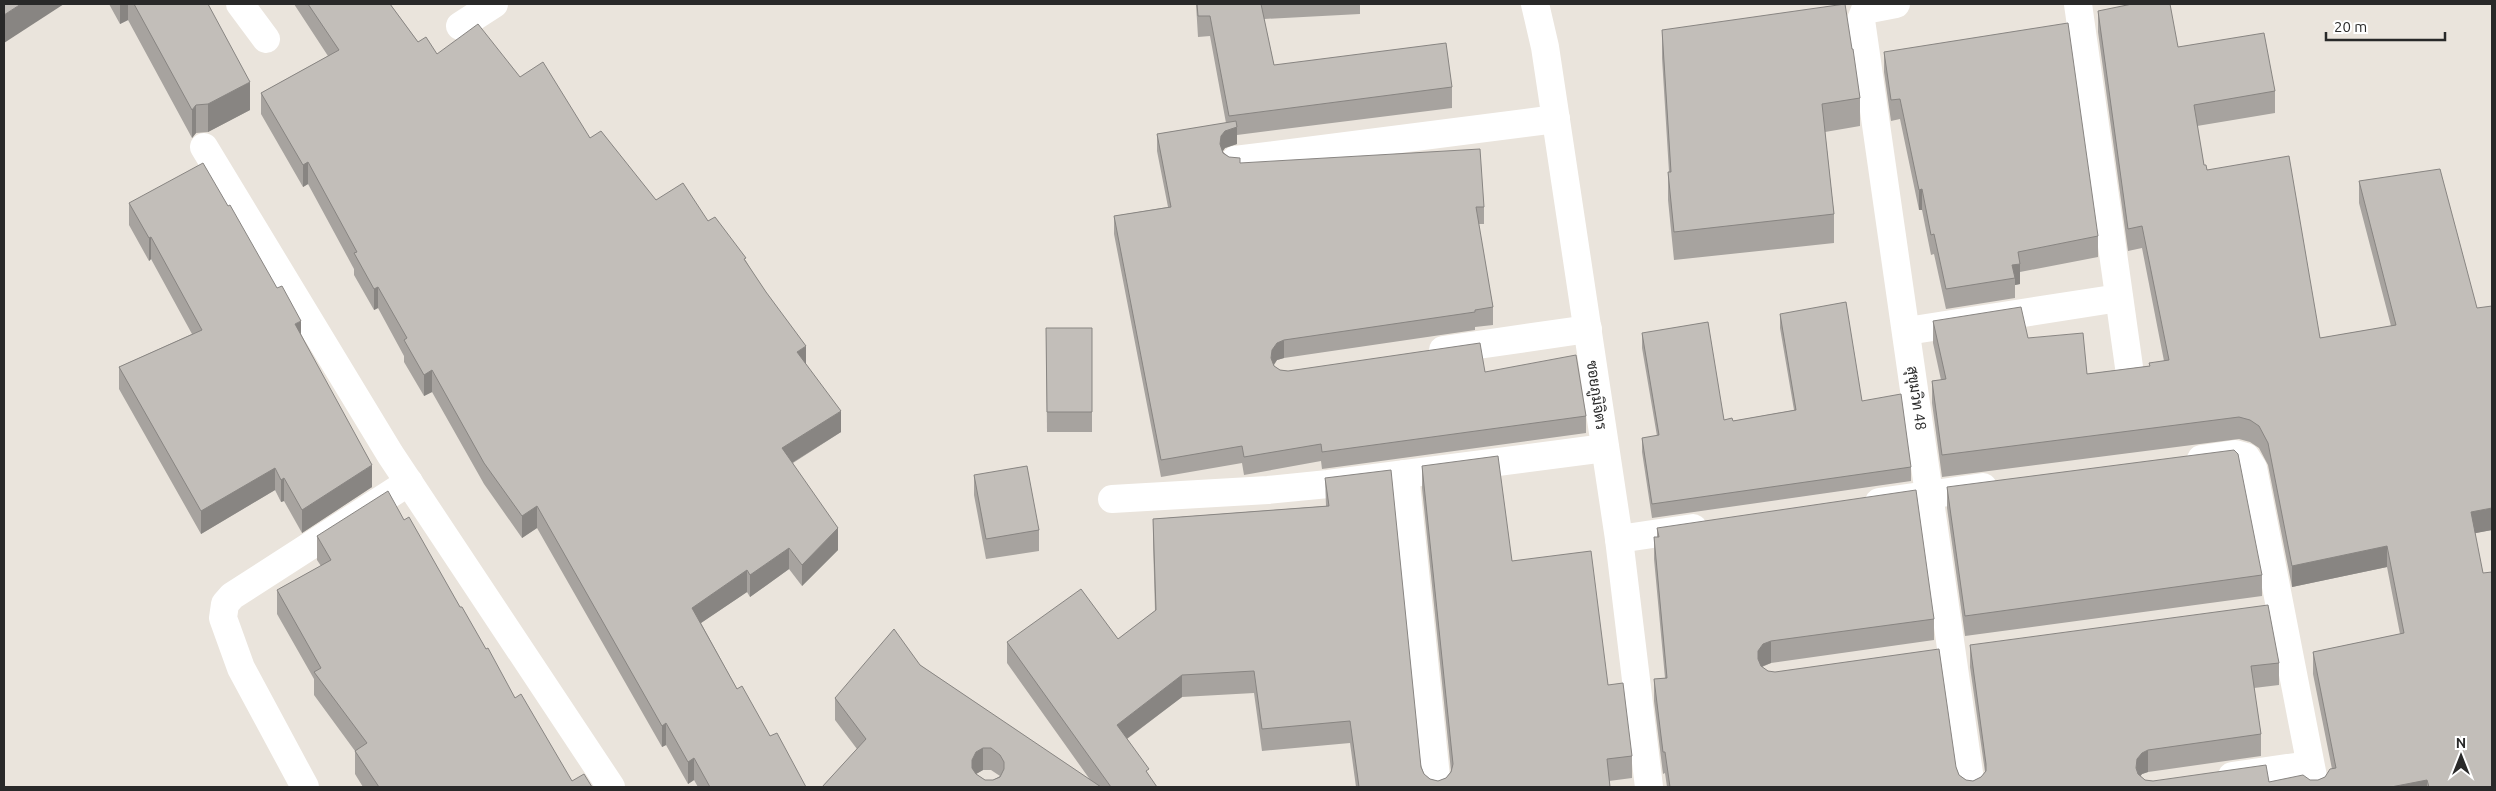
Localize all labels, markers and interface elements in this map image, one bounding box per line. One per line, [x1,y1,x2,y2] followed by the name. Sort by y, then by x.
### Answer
[2326,10,2445,42] scale bar
[2334,18,2367,35] text: 20 m
[1582,359,1610,431] street label: ซอยภูมิจิตร
[1901,365,1930,432] street label: สุขุมวิท 48
[2436,731,2486,781] north arrow
[2456,735,2466,751] text: N

